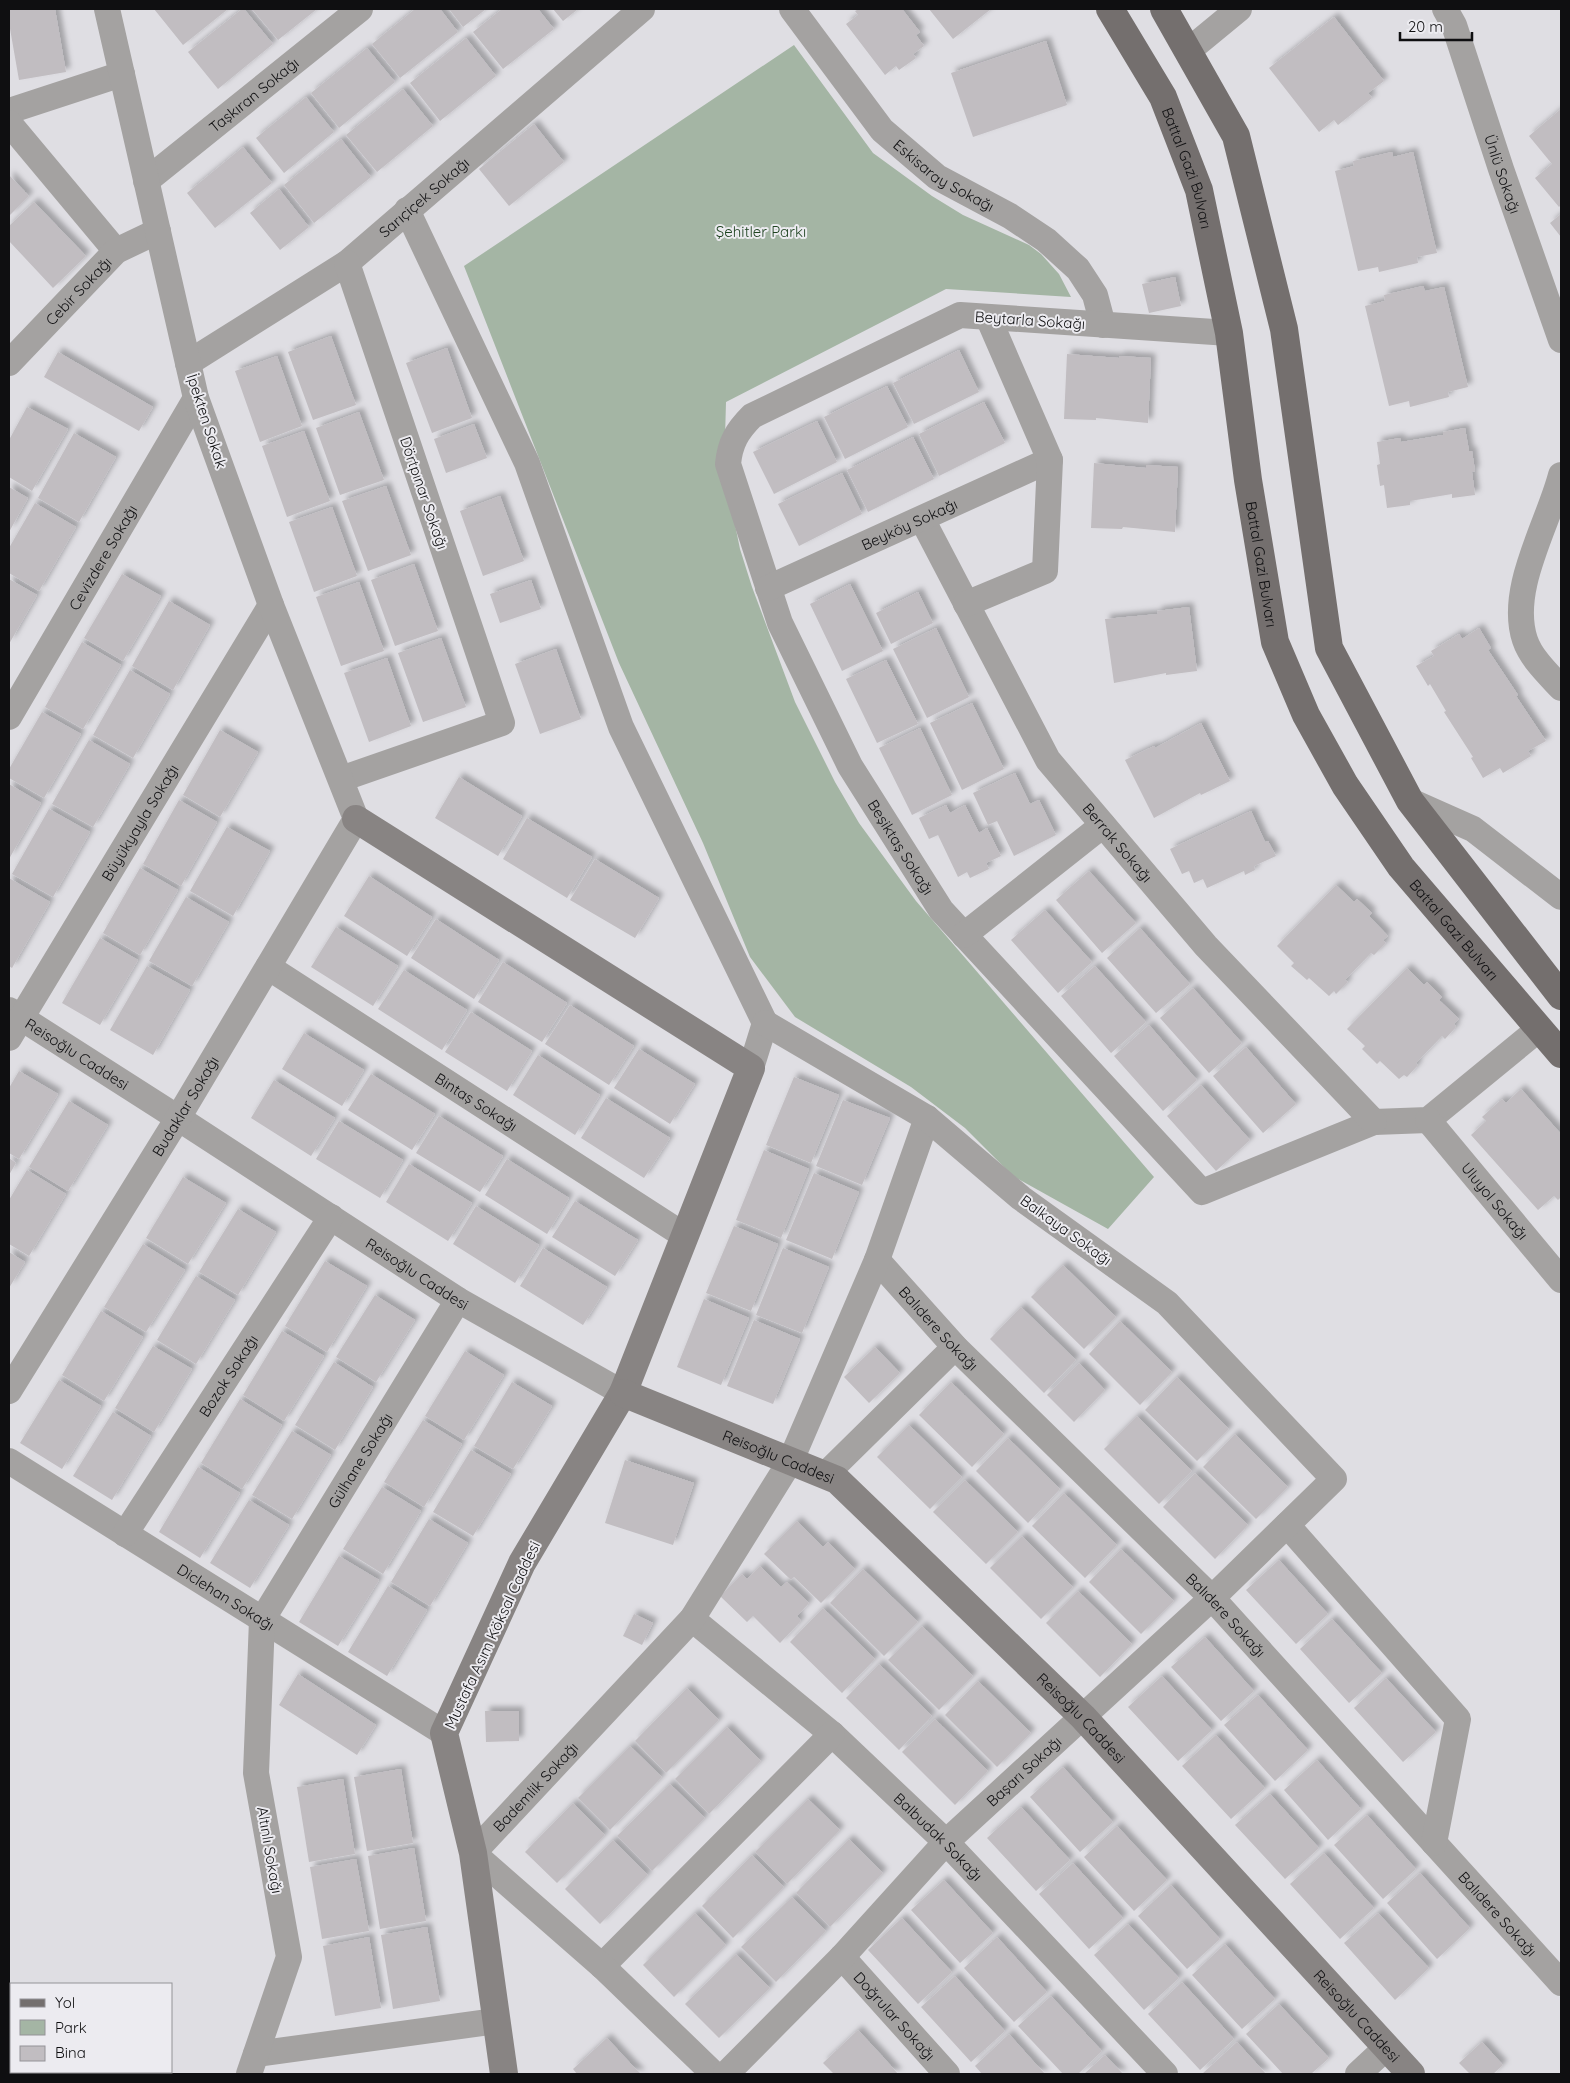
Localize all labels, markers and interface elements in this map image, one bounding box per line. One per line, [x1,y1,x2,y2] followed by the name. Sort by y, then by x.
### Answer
[1400,10,1472,42] scale bar
[1408,17,1443,36] text: 20 m
[205,53,302,136] street label: Taşkıran Sokağı
[1158,104,1216,230] street label: Battal Gazi Bulvarı
[1481,132,1525,216] street label: Ünlü Sokağı
[890,135,998,215] street label: Eskisaray Sokağı
[375,153,473,241] street label: Sarıçiçek Sokağı
[716,222,806,241] park label: Şehitler Parkı
[41,252,115,329] street label: Cebir Sokağı
[974,307,1086,333] street label: Beytarla Sokağı
[183,371,231,471] street label: İpekten Sokak
[396,434,452,552] street label: Dörtpınar Sokağı
[858,494,960,554] street label: Beyköy Sokağı
[1242,500,1282,628] street label: Battal Gazi Bulvarı
[64,501,141,614] street label: Cevizdere Sokağı
[97,760,182,884] street label: Büyükyayla Sokağı
[864,796,938,898] street label: Beşiktaş Sokağı
[1079,799,1157,886] street label: Berrak Sokağı
[1406,875,1503,984] street label: Battal Gazi Bulvarı
[22,1014,133,1094] street label: Reisoğlu Caddesi
[147,1052,222,1160] street label: Budaklar Sokağı
[432,1068,521,1135] street label: Bintaş Sokağı
[1457,1158,1533,1243] street label: Uluyol Sokağı
[1017,1191,1115,1269] street label: Balkaya Sokağı
[362,1233,472,1314] street label: Reisoğlu Caddesi
[895,1282,983,1374] street label: Balıdere Sokağı
[194,1331,262,1420] street label: Bozok Sokağı
[323,1409,396,1511] street label: Gülhane Sokağı
[720,1425,837,1487] street label: Reisoğlu Caddesi
[440,1538,544,1732] street label: Mustafa Asım Köksal Caddesi
[174,1559,278,1634] street label: Diclehan Sokağı
[1182,1569,1270,1661] street label: Balıdere Sokağı
[1033,1668,1130,1767] street label: Reisoğlu Caddesi
[982,1732,1065,1810] street label: Başarı Sokağı
[489,1738,582,1835] street label: Bademlik Sokağı
[890,1788,987,1885] street label: Balbudak Sokağı
[253,1805,287,1895] street label: Altınlı Sokağı
[1455,1867,1541,1960] street label: Balıdere Sokağı
[1310,1965,1405,2066] street label: Reisoğlu Caddesi
[850,1967,940,2064] street label: Doğrular Sokağı
[10,1983,172,2073] legend
[55,1993,75,2012] text: Yol
[55,2018,87,2037] text: Park
[55,2043,86,2062] text: Bina

